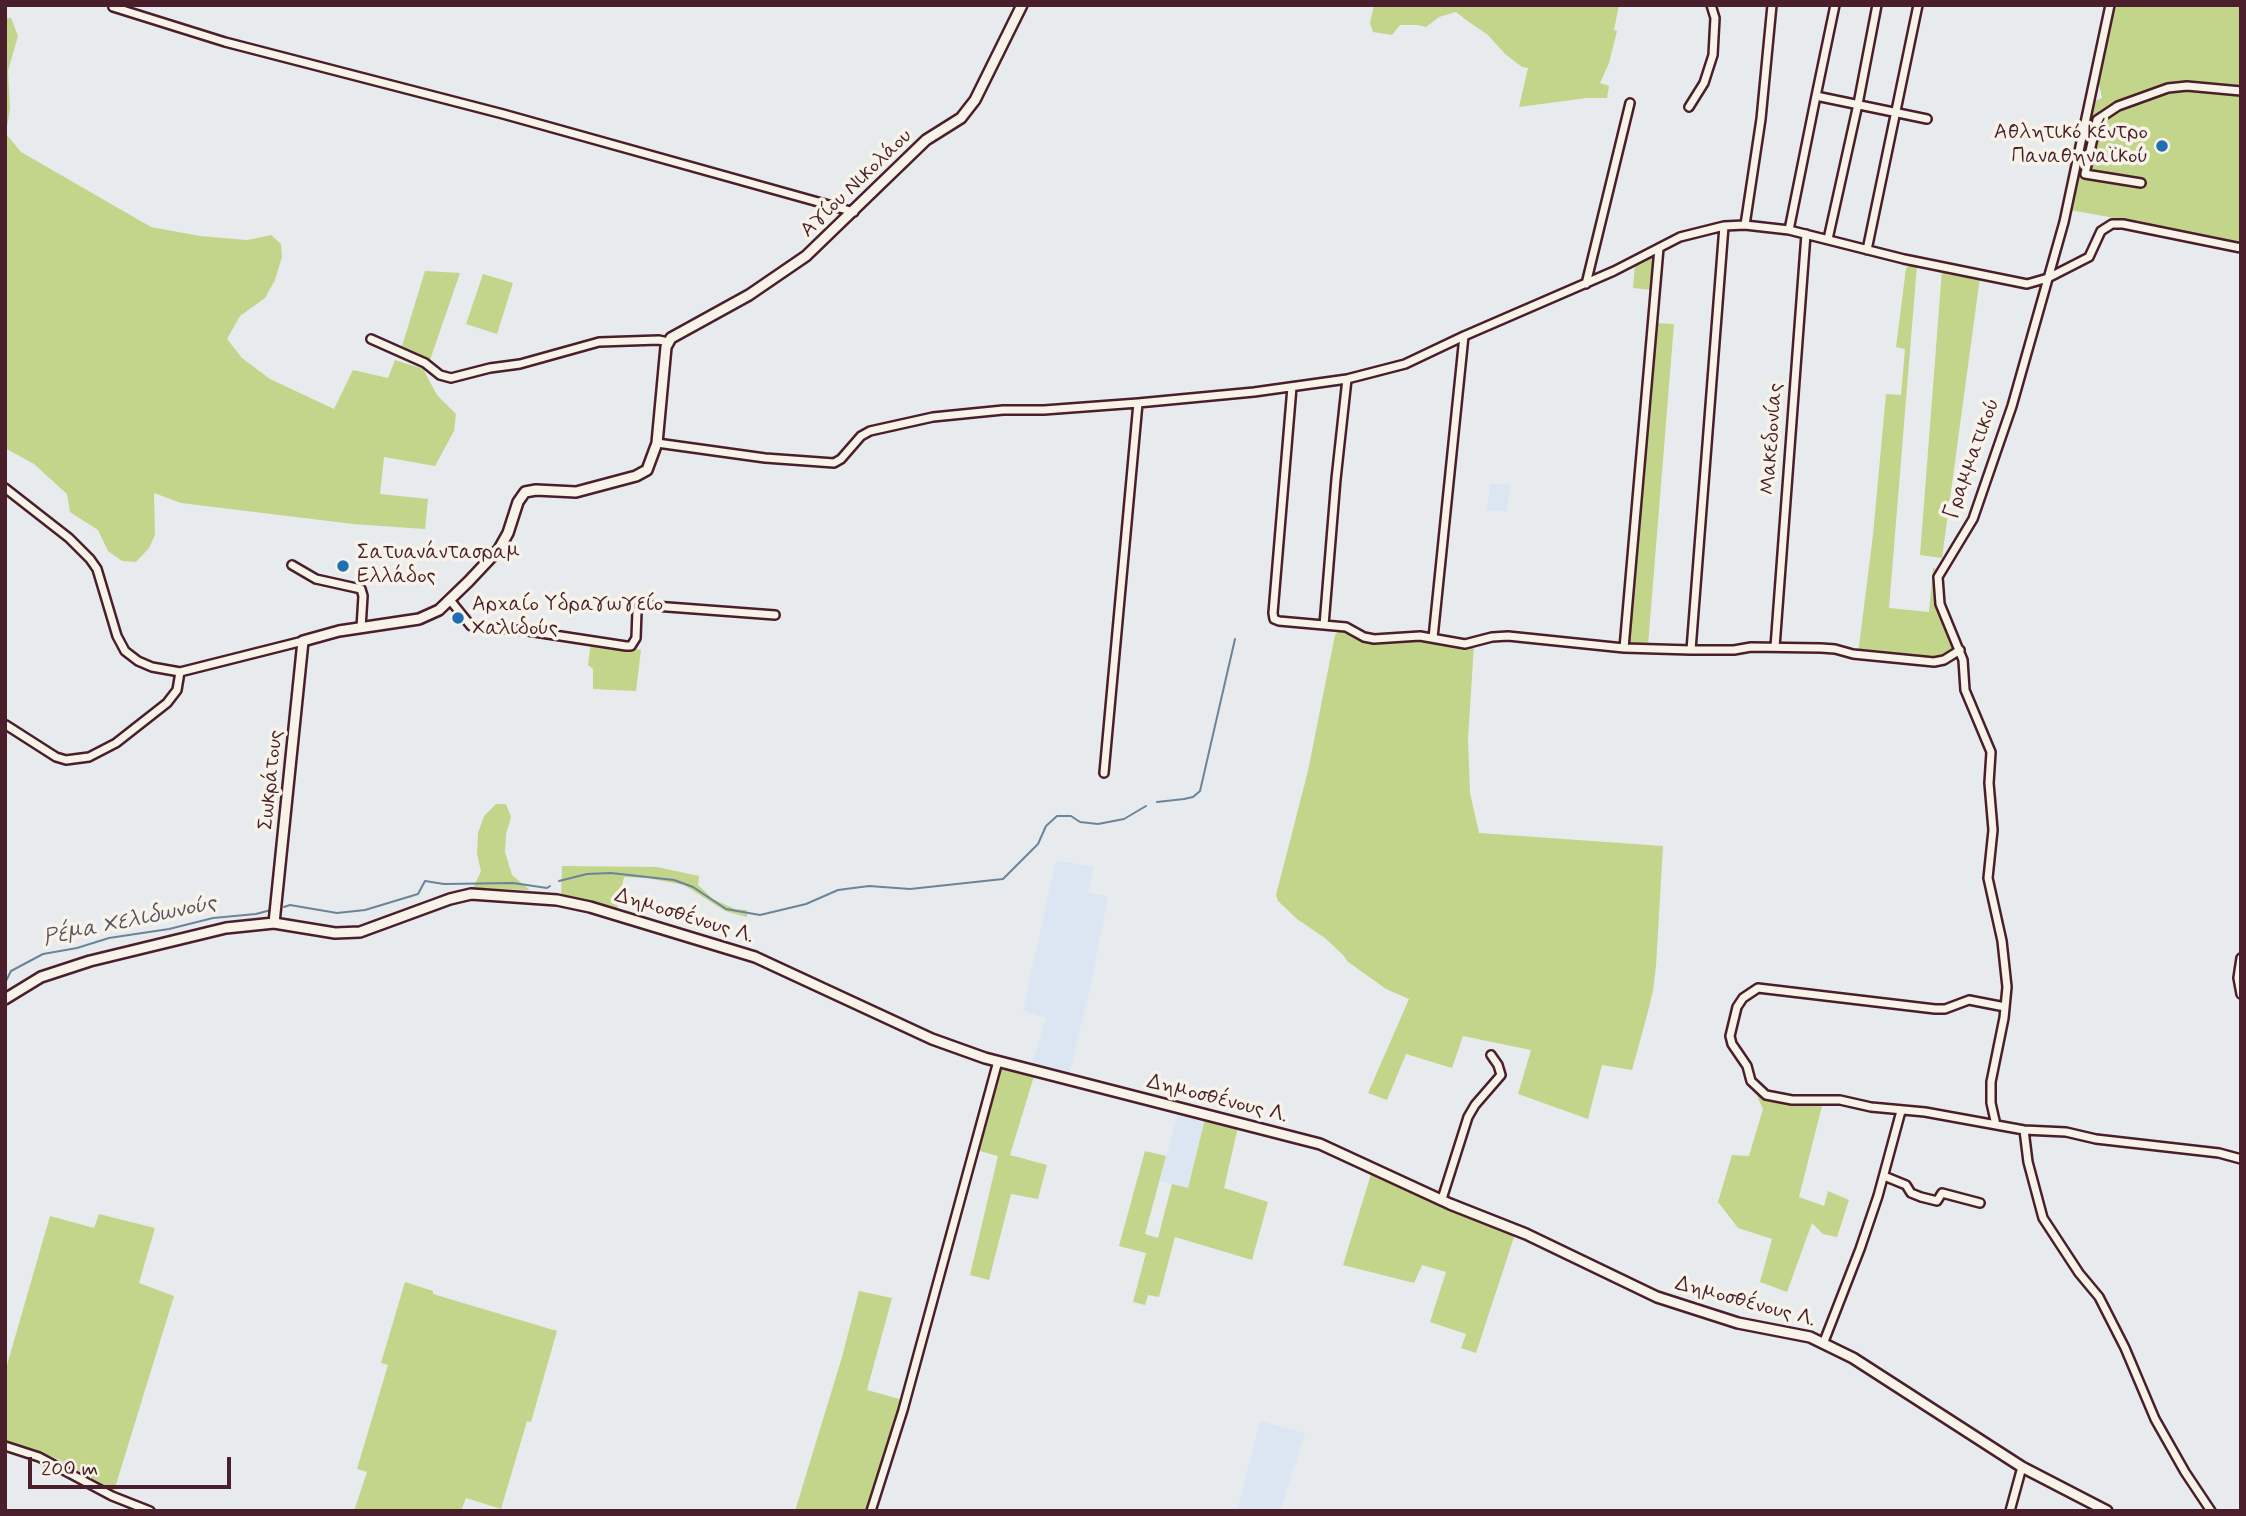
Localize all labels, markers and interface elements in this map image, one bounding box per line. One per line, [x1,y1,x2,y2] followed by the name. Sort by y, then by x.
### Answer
[1994,121,2148,171] place label: Αθλητικό κέντρο Παναθηναϊκού
[796,124,918,244] street label: Αγίου Νικολάου
[2154,138,2170,154] marker: Αθλητικό κέντρο Παναθηναϊκού
[1757,382,1789,496] street label: Μακεδονίας
[1940,395,2006,523] street label: Γραμματικού
[357,541,520,591] place label: Σατυανάντασραμ Ελλάδος
[335,558,351,574] marker: Σατυανάντασραμ Ελλάδος
[472,593,663,643] place label: Αρχαίο Υδραγωγείο Χαλιδούς
[450,610,466,626] marker: Αρχαίο Υδραγωγείο Χαλιδούς
[254,729,290,831] street label: Σωκράτους
[611,884,757,950] street label: Δημοσθένους Λ.
[41,890,219,954] water label: Ρέμα Χελιδωνούς
[1144,1070,1290,1130] street label: Δημοσθένους Λ.
[1672,1272,1818,1334] street label: Δημοσθένους Λ.
[32,1442,234,1486] scale bar
[41,1455,98,1483] text: 200 m

